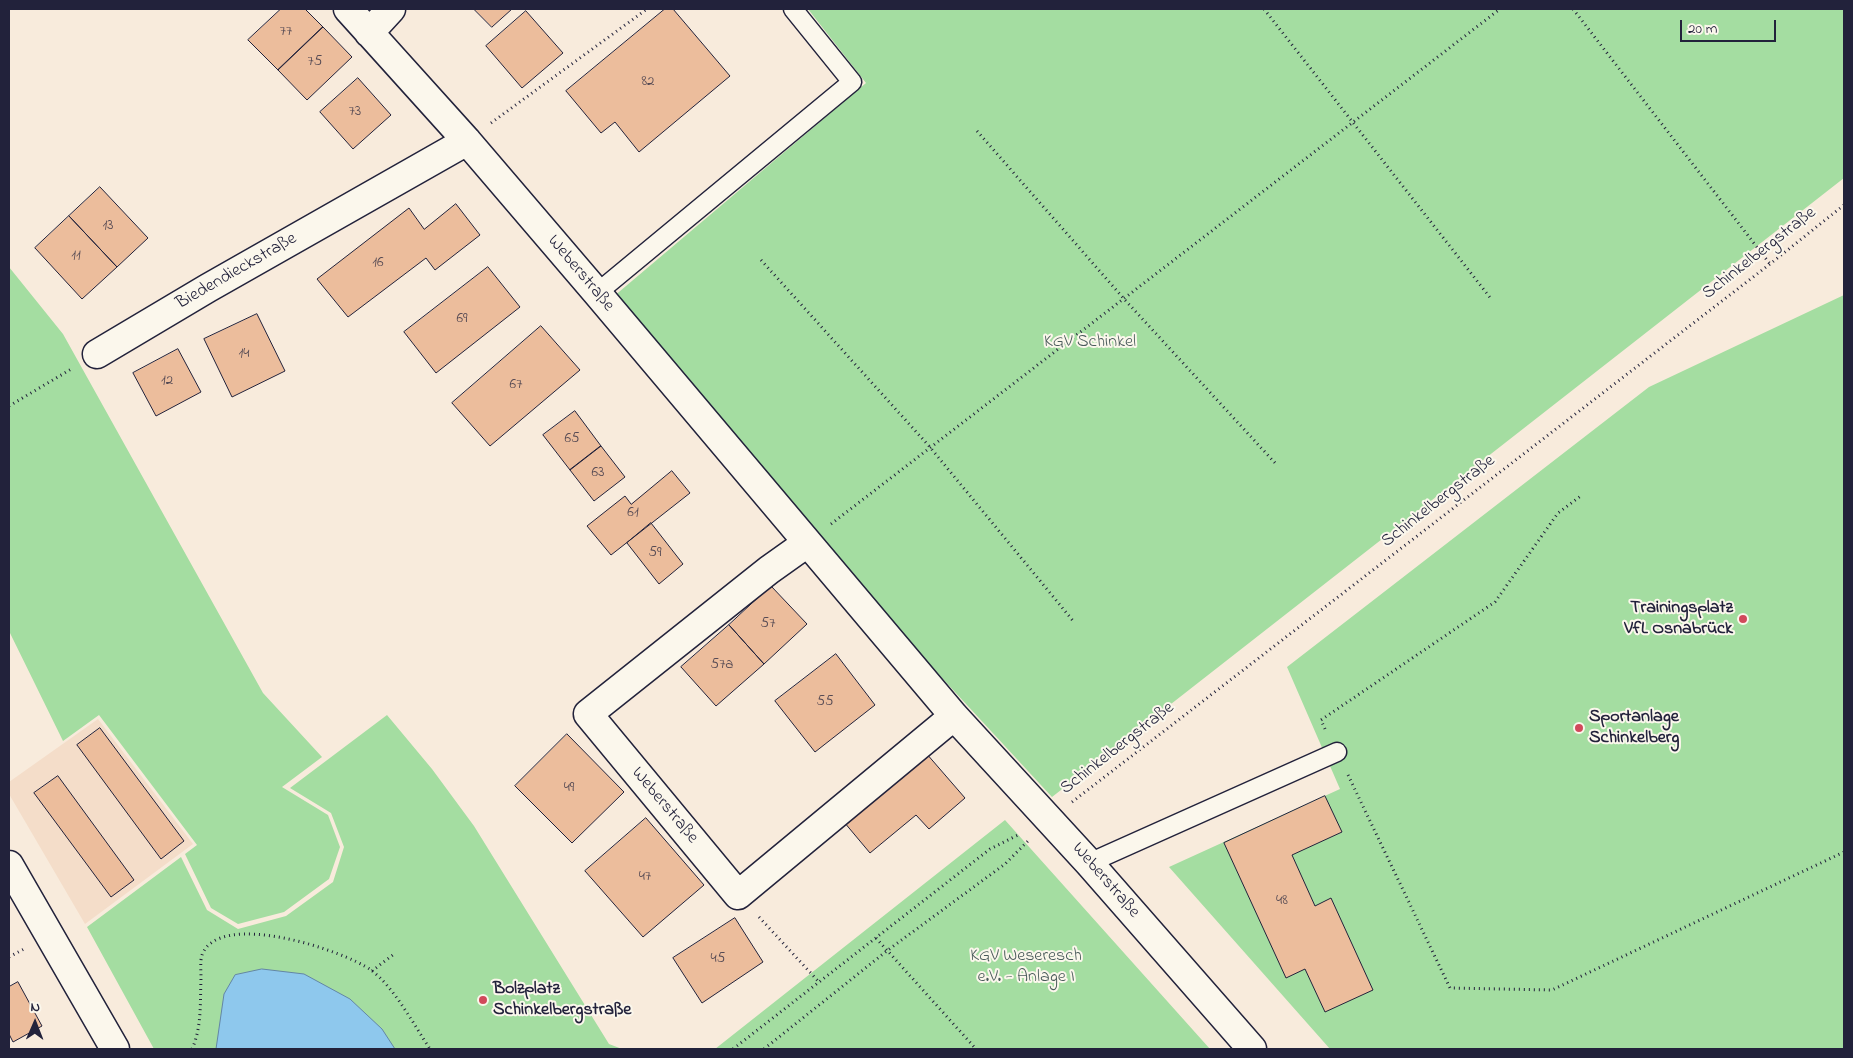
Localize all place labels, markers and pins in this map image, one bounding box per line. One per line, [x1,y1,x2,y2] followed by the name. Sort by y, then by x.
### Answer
[1624,598,1733,640] place label: Trainingsplatz VfL Osnabrück
[1737,613,1749,625] marker: Trainingsplatz VfL Osnabrück
[1589,707,1679,750] place label: Sportanlage Schinkelberg
[1573,722,1585,734] marker: Sportanlage Schinkelberg
[493,979,631,1022] place label: Bolzplatz Schinkelbergstraße
[477,994,489,1006] marker: Bolzplatz Schinkelbergstraße

